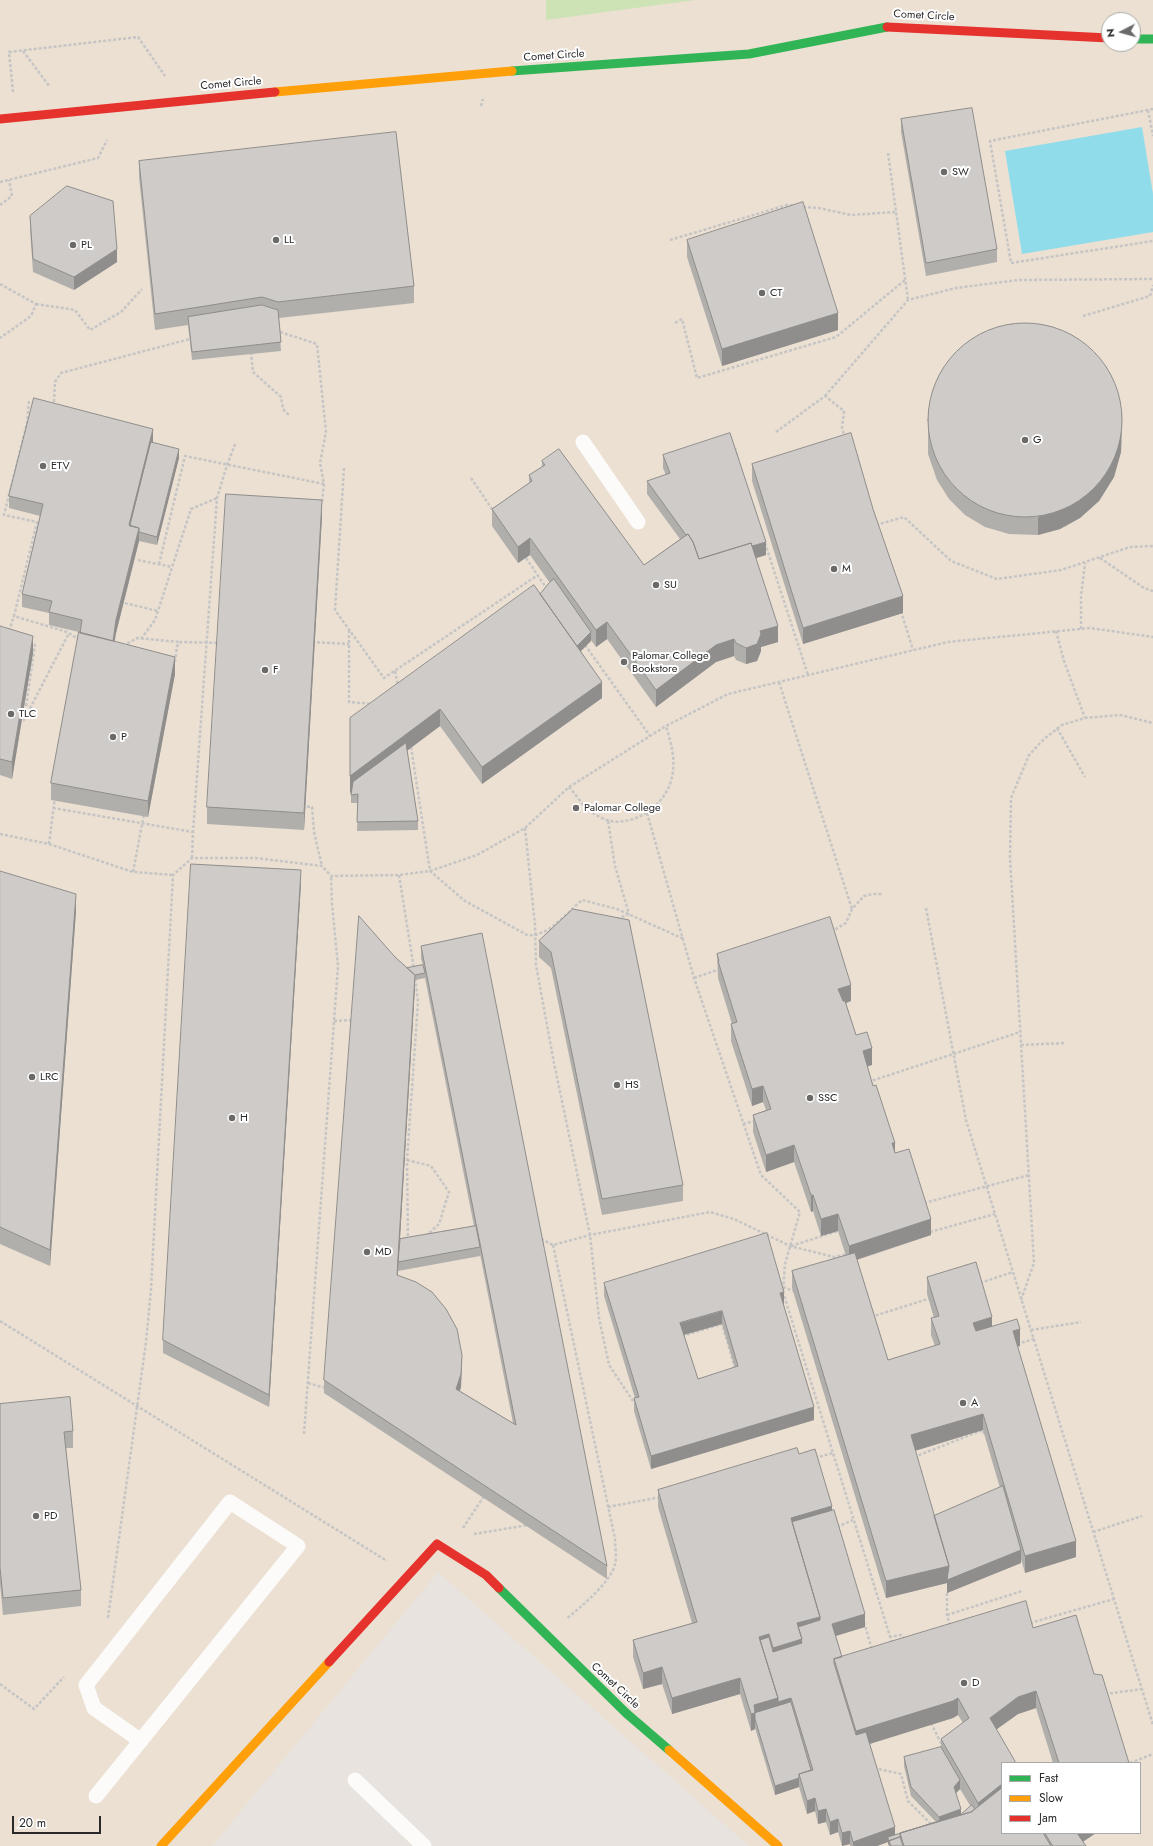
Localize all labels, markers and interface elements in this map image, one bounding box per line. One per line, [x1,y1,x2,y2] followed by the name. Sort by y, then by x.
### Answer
[893,8,955,24] street label: Comet Circle
[1101,12,1141,52] north arrow
[1102,28,1118,38] text: N
[523,47,585,65] street label: Comet Circle
[200,75,262,93] street label: Comet Circle
[952,165,969,179] place label: SW
[939,167,949,177] marker: SW
[284,233,294,247] place label: LL
[271,235,281,245] marker: LL
[81,238,92,252] place label: PL
[68,240,78,250] marker: PL
[770,286,782,300] place label: CT
[757,288,767,298] marker: CT
[1033,433,1042,447] place label: G
[1020,435,1030,445] marker: G
[51,459,70,473] place label: ETV
[38,461,48,471] marker: ETV
[842,562,851,576] place label: M
[829,564,839,574] marker: M
[664,578,677,592] place label: SU
[651,580,661,590] marker: SU
[632,649,709,675] place label: Palomar College Bookstore
[619,657,629,667] marker: Palomar College Bookstore
[273,663,278,677] place label: F
[260,665,270,675] marker: F
[19,707,36,721] place label: TLC
[6,709,16,719] marker: TLC
[121,730,127,744] place label: P
[108,732,118,742] marker: P
[584,801,661,815] place label: Palomar College
[571,803,581,813] marker: Palomar College
[40,1070,59,1084] place label: LRC
[27,1072,37,1082] marker: LRC
[625,1078,639,1092] place label: HS
[612,1080,622,1090] marker: HS
[818,1091,838,1105] place label: SSC
[805,1093,815,1103] marker: SSC
[240,1111,248,1125] place label: H
[227,1113,237,1123] marker: H
[375,1245,391,1259] place label: MD
[362,1247,372,1257] marker: MD
[971,1396,978,1410] place label: A
[958,1398,968,1408] marker: A
[44,1509,58,1523] place label: PD
[31,1511,41,1521] marker: PD
[588,1660,642,1712] street label: Comet Circle
[972,1676,979,1690] place label: D
[959,1678,969,1688] marker: D
[1001,1762,1141,1834] legend
[1039,1769,1058,1787] text: Fast
[1039,1789,1063,1807] text: Slow
[14,1808,103,1834] scale bar
[1039,1809,1057,1827] text: Jam
[19,1814,46,1832] text: 20 m

